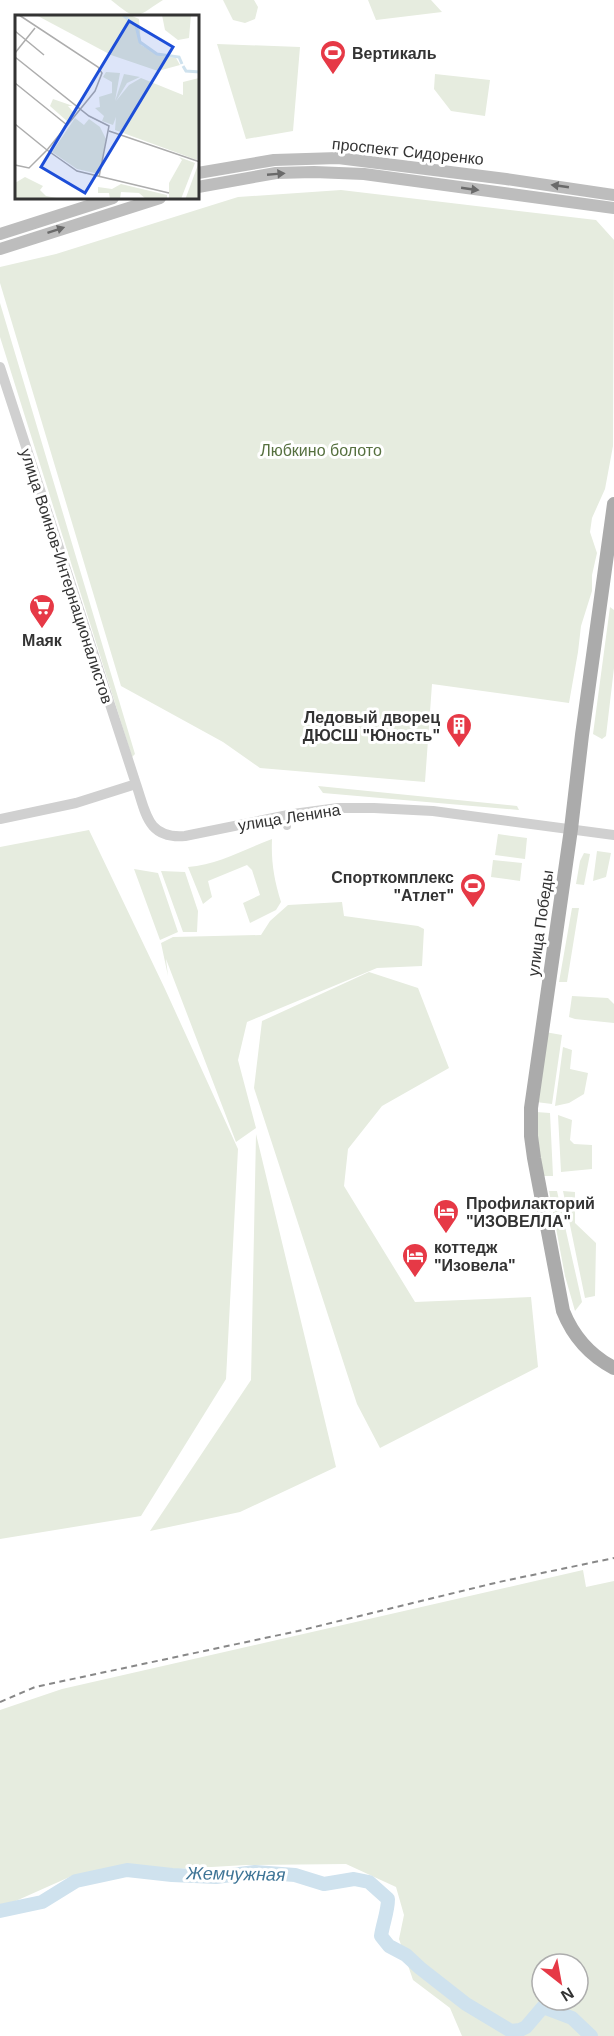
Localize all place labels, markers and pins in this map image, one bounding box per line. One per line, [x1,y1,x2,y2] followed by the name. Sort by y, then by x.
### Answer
[318,38,348,76] sports icon: Вертикаль
[352,45,437,62] place label: Вертикаль
[27,592,57,630] supermarket icon: Маяк
[22,632,63,649] place label: Маяк
[303,709,440,744] place label: Ледовый дворец ДЮСШ "Юность"
[444,711,474,749] building icon: Ледовый дворец ДЮСШ "Юность"
[331,869,454,904] place label: Спорткомплекс "Атлет"
[458,871,488,909] sports icon: Спорткомплекс "Атлет"
[466,1195,595,1230] place label: Профилакторий "ИЗОВЕЛЛА"
[431,1197,461,1235] hotel icon: Профилакторий "ИЗОВЕЛЛА"
[434,1239,516,1274] place label: коттедж "Изовела"
[400,1241,430,1279] hotel icon: коттедж "Изовела"

